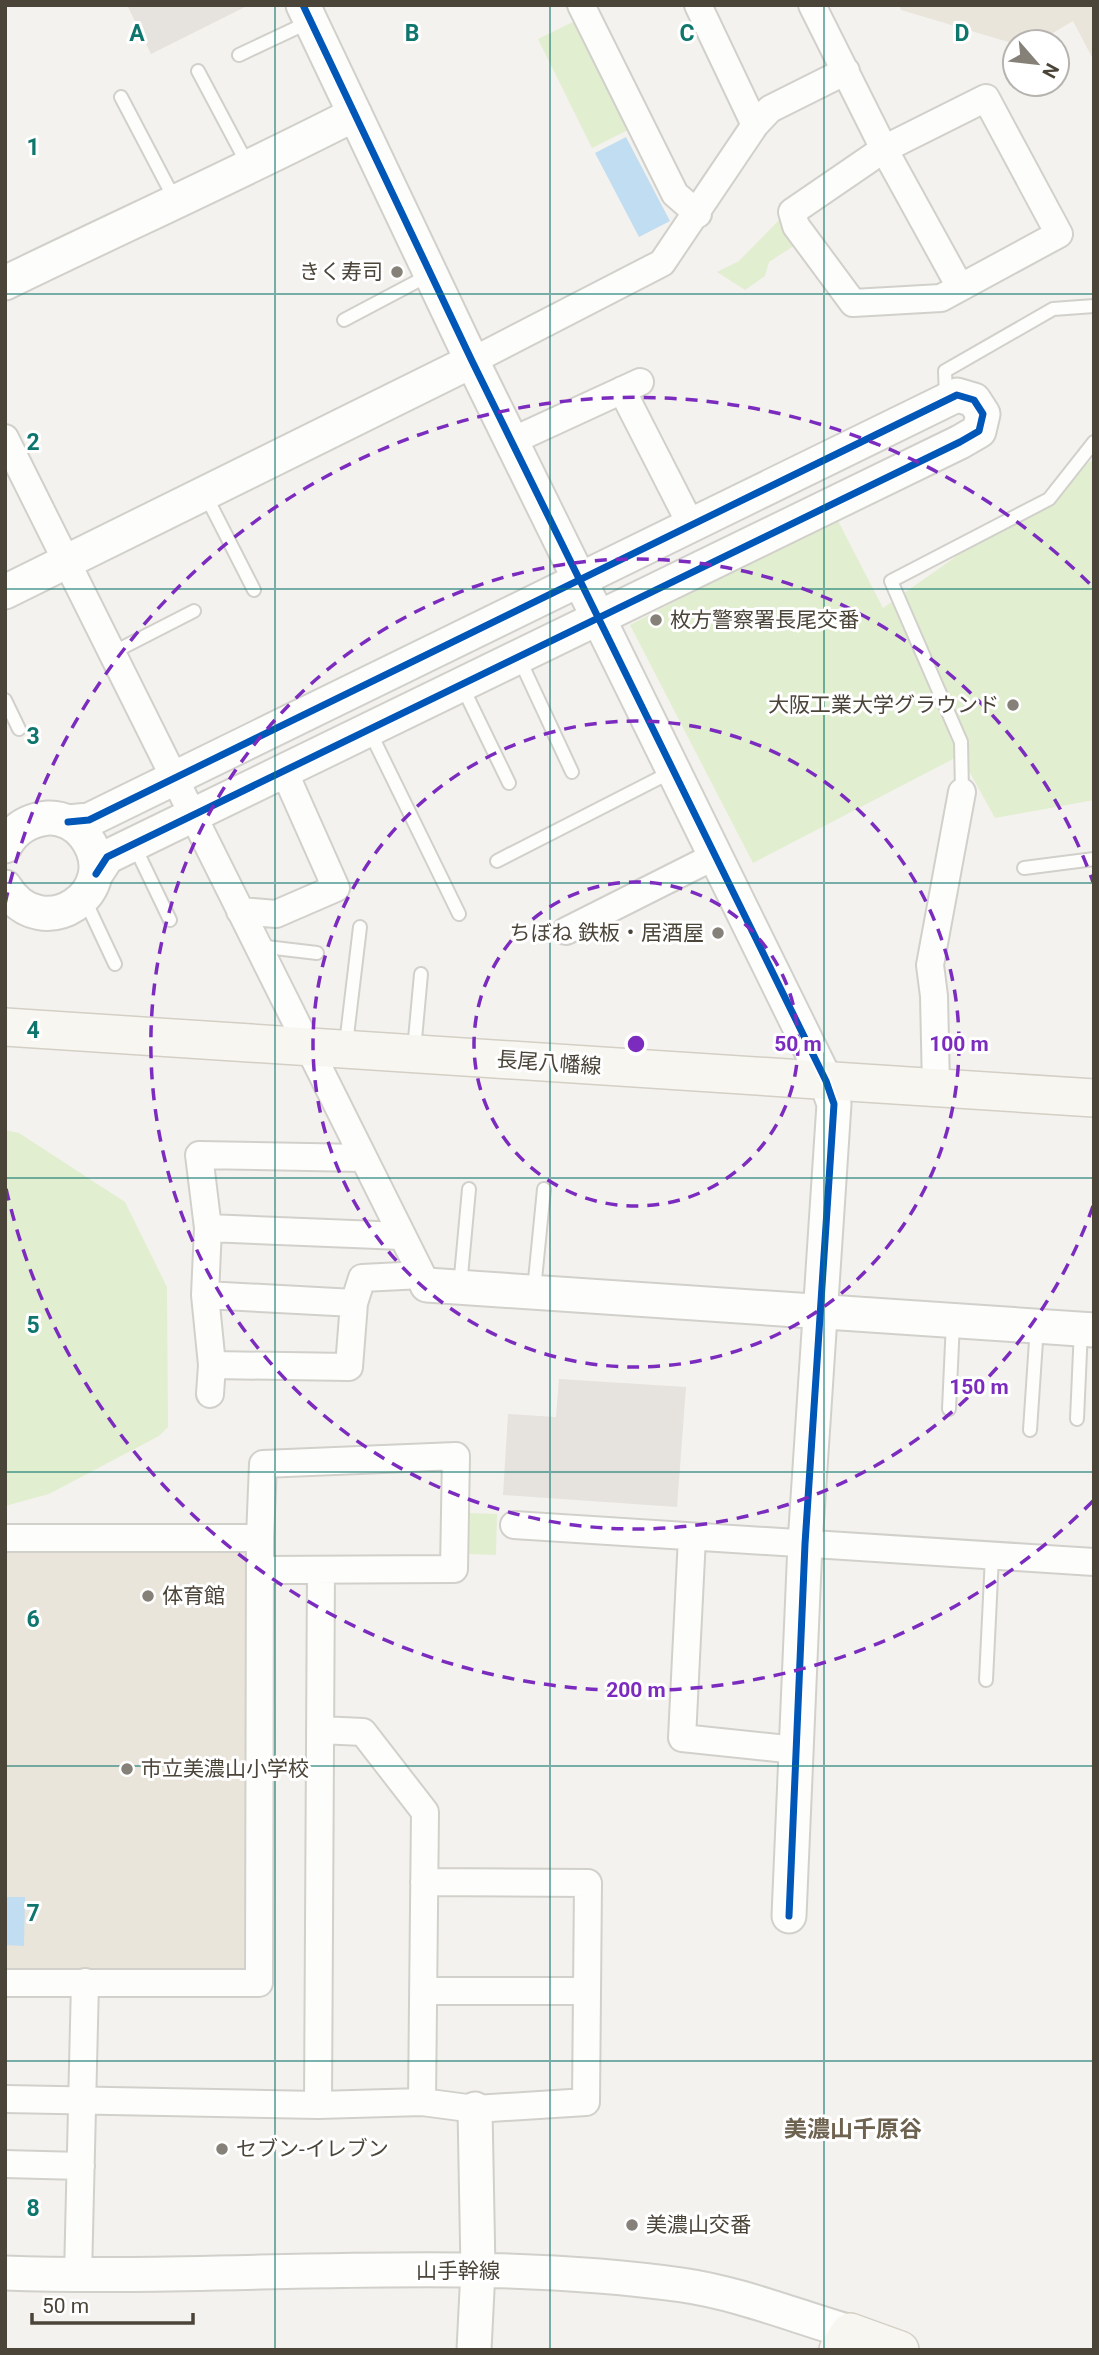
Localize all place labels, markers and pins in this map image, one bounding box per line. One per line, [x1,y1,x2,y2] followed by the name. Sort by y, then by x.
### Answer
[299,260,383,284] place label: きく寿司
[389,264,405,280] marker: きく寿司
[670,608,859,632] place label: 枚方警察署長尾交番
[648,612,664,628] marker: 枚方警察署長尾交番
[768,693,999,717] place label: 大阪工業大学グラウンド
[1005,697,1021,713] marker: 大阪工業大学グラウンド
[510,921,704,945] place label: ちぼね 鉄板・居酒屋
[710,925,726,941] marker: ちぼね 鉄板・居酒屋
[624,1032,648,1056] centre of rings
[162,1584,225,1608] place label: 体育館
[140,1588,156,1604] marker: 体育館
[141,1757,309,1781] place label: 市立美濃山小学校
[119,1761,135,1777] marker: 市立美濃山小学校
[236,2137,389,2161] place label: セブン-イレブン
[214,2141,230,2157] marker: セブン-イレブン
[646,2213,751,2237] place label: 美濃山交番
[624,2217,640,2233] marker: 美濃山交番

